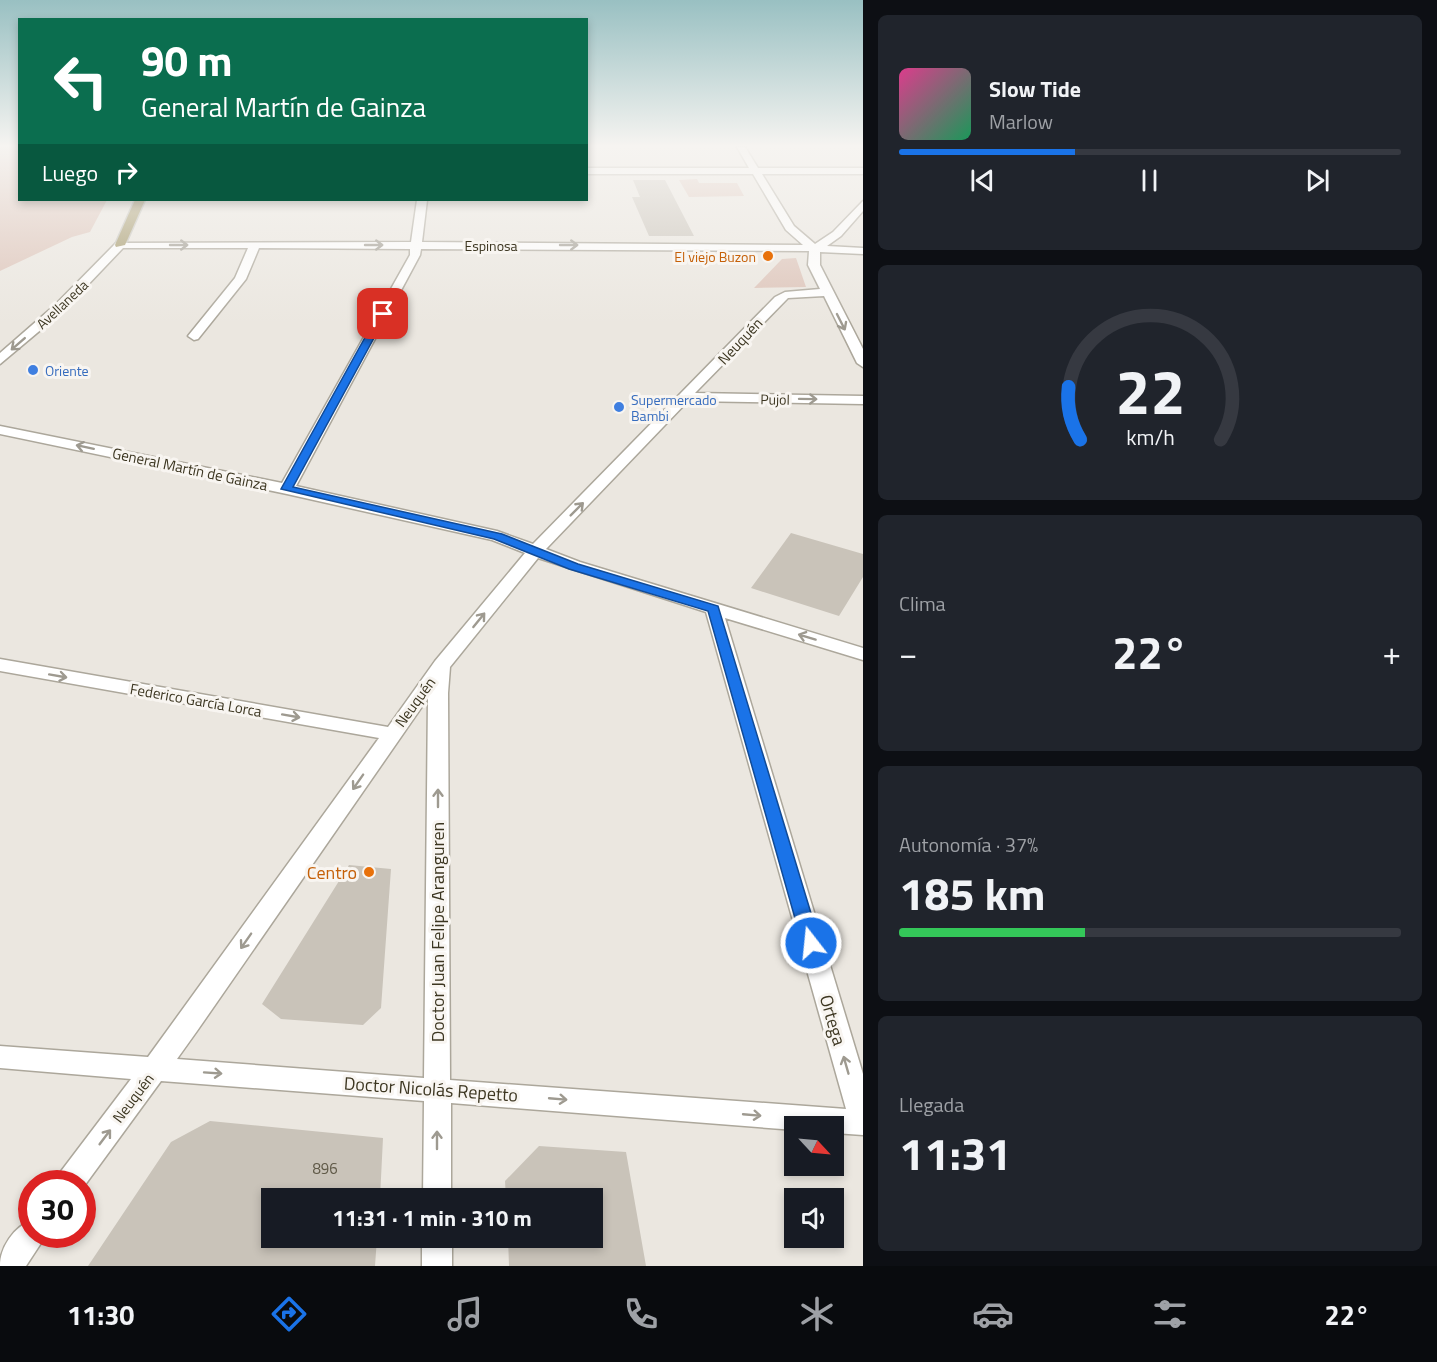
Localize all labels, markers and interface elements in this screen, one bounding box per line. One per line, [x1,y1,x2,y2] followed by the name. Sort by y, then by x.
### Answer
[141,28,233,92] text: 90 m
[42,42,120,120] icon: left
[989,72,1081,106] text: Slow Tide
[141,86,426,127] text: General Martín de Gainza
[989,106,1053,137] text: Marlow
[42,156,98,190] text: Luego
[110,156,143,189] icon: right
[966,164,999,197] icon: previous
[1133,164,1166,197] icon: pause
[1301,164,1334,197] icon: next
[464,235,518,256] street label: Espinosa
[168,239,188,251] one-way arrow
[363,239,383,251] one-way arrow
[558,239,578,251] one-way arrow
[674,246,756,267] place label: El viejo Buzon
[761,249,775,263] marker: El viejo Buzon
[31,274,93,334] street label: Avellaneda
[357,288,408,339] pin
[366,297,399,330] icon: arrive
[712,312,768,370] street label: Neuquén
[836,312,848,330] one-way arrow
[11,337,26,351] one-way arrow
[1115,343,1185,438] text: 22
[45,360,89,381] place label: Oriente
[26,363,40,377] marker: Oriente
[760,388,790,410] street label: Pujol
[631,389,717,426] place label: Supermercado Bambi
[798,394,818,405] one-way arrow
[612,400,626,414] marker: Supermercado Bambi
[1126,421,1174,453] text: km/h
[76,441,95,453] one-way arrow
[110,441,270,497] street label: General Martín de Gainza
[570,501,585,516] one-way arrow
[899,588,946,619] text: Clima
[472,612,485,628] one-way arrow
[1112,618,1188,686] text: 22°
[899,628,917,678] text: −
[1383,628,1401,678] text: +
[798,631,817,642] one-way arrow
[47,670,67,681] one-way arrow
[389,672,441,732] street label: Neuquén
[128,677,264,723] street label: Federico García Lorca
[281,711,300,722] one-way arrow
[352,773,364,789] one-way arrow
[432,789,444,809] one-way arrow
[424,822,451,1042] street label: Doctor Juan Felipe Aranguren
[899,829,1038,860] text: Autonomía · 37%
[307,859,357,886] place label: Centro
[899,859,1045,927] text: 185 km
[362,865,376,879] marker: Centro
[779,911,843,975] position arrow
[240,933,252,949] one-way arrow
[813,991,853,1049] street label: Ortega
[840,1056,851,1075] one-way arrow
[107,1068,159,1128] street label: Neuquén
[203,1068,223,1079] one-way arrow
[343,1069,519,1109] street label: Doctor Nicolás Repetto
[899,1089,964,1120] text: Llegada
[547,1094,567,1105] one-way arrow
[742,1109,762,1120] one-way arrow
[784,1116,844,1176] north arrow
[784,1116,844,1248] map controls
[899,1119,1011,1187] text: 11:31
[98,1129,111,1145] one-way arrow
[431,1131,443,1151] one-way arrow
[312,1157,338,1180] house number: 896
[18,1170,96,1248] speed limit sign: 30
[784,1188,844,1248] button: sound
[332,1201,532,1235] text: 11:31 · 1 min · 310 m
[268,1293,310,1335] icon: directions
[444,1293,486,1335] icon: music
[620,1293,662,1335] icon: phone
[796,1293,838,1335] icon: climate
[972,1293,1014,1335] icon: car
[1149,1293,1191,1335] icon: filters
[67,1294,134,1335] text: 11:30
[1325,1294,1370,1335] text: 22°

